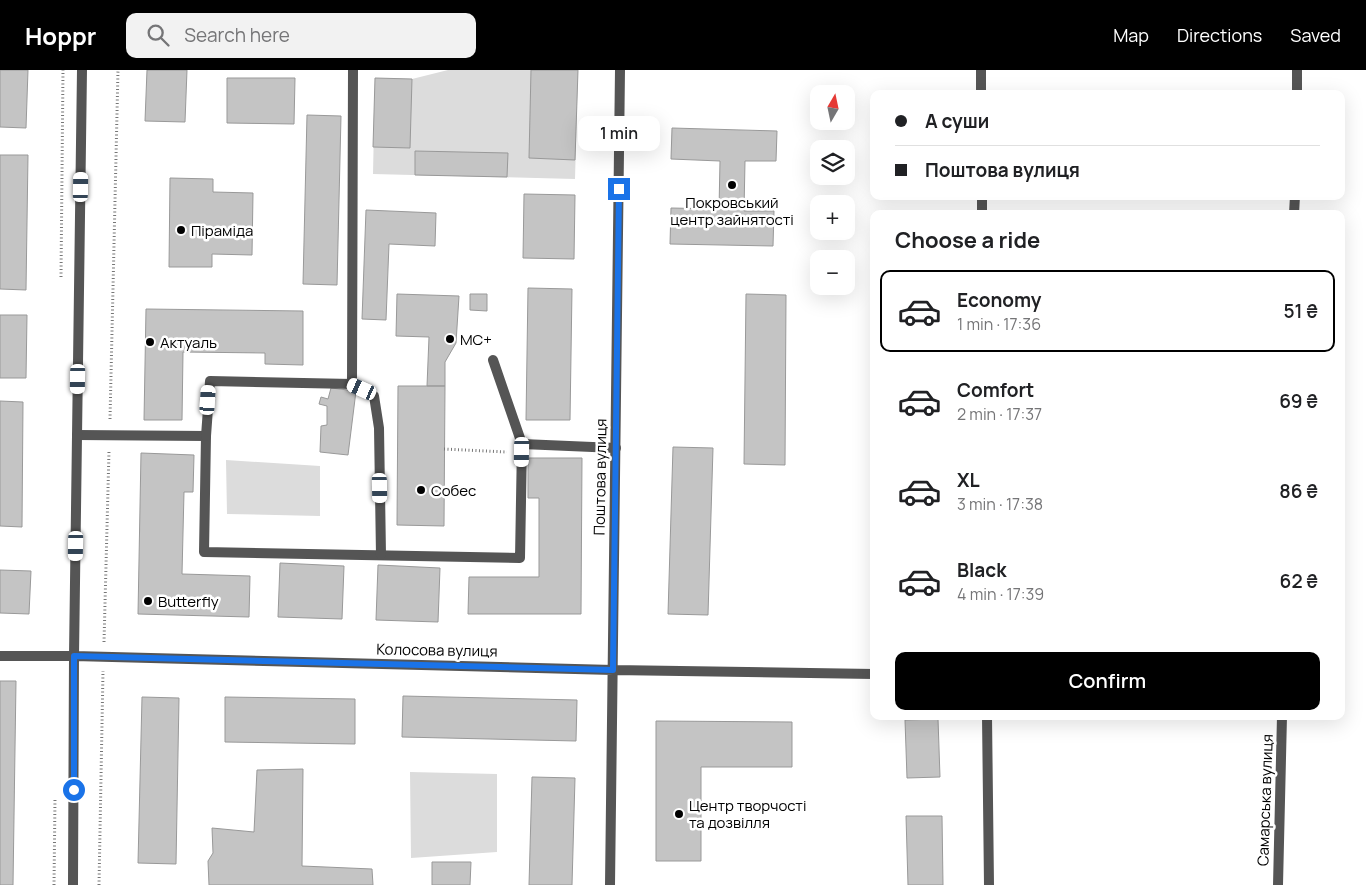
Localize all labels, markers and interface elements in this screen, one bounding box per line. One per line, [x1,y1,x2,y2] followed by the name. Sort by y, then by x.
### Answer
[126,13,476,58] search box
[25,19,96,52] text: Hoppr
[144,21,172,49] icon: search
[184,22,290,48] text: Search here
[1113,23,1149,47] text: Map
[1177,23,1262,47] text: Directions
[1290,23,1341,47] text: Saved
[810,85,855,130] north arrow
[810,85,855,295] map controls
[925,108,989,134] text: А суши
[578,116,660,152] callout: 1 min
[600,122,638,144] text: 1 min
[810,140,855,185] button: layers
[925,157,1080,183] text: Поштова вулиця
[73,172,88,202] car
[608,178,630,200] route end
[726,179,738,191] marker: Покровський центр зайнятості
[670,192,794,230] place label: Покровський центр зайнятості
[810,195,855,240] button: +
[191,220,253,241] place label: Піраміда
[175,224,187,236] marker: Піраміда
[895,225,1040,255] text: Choose a ride
[810,250,855,295] button: −
[957,287,1041,313] text: Economy
[897,289,942,334] icon: car
[1283,298,1318,324] text: 51 ₴
[957,313,1041,335] text: 1 min · 17:36
[460,329,492,350] place label: МС+
[160,332,217,353] place label: Актуаль
[444,333,456,345] marker: МС+
[144,336,156,348] marker: Актуаль
[70,364,85,394] car
[345,376,378,402] car
[957,377,1034,403] text: Comfort
[897,379,942,424] icon: car
[199,385,216,415] car
[1279,388,1318,414] text: 69 ₴
[957,403,1042,425] text: 2 min · 17:37
[588,418,612,536] street label: Поштова вулиця
[514,437,529,467] car
[957,467,980,493] text: XL
[897,469,942,514] icon: car
[372,473,387,503] car
[1279,478,1318,504] text: 86 ₴
[431,480,476,501] place label: Собес
[415,484,427,496] marker: Собес
[957,493,1043,515] text: 3 min · 17:38
[68,531,83,561] car
[957,557,1006,583] text: Black
[897,559,942,604] icon: car
[1280,568,1318,594] text: 62 ₴
[957,583,1044,605] text: 4 min · 17:39
[158,591,219,612] place label: Butterfly
[142,595,154,607] marker: Butterfly
[376,638,498,662] street label: Колосова вулиця
[895,652,1320,710] button: Confirm
[1252,734,1278,866] street label: Самарська вулиця
[63,779,85,801] route start
[689,795,806,833] place label: Центр творчості та дозвілля
[673,808,685,820] marker: Центр творчості та дозвілля

